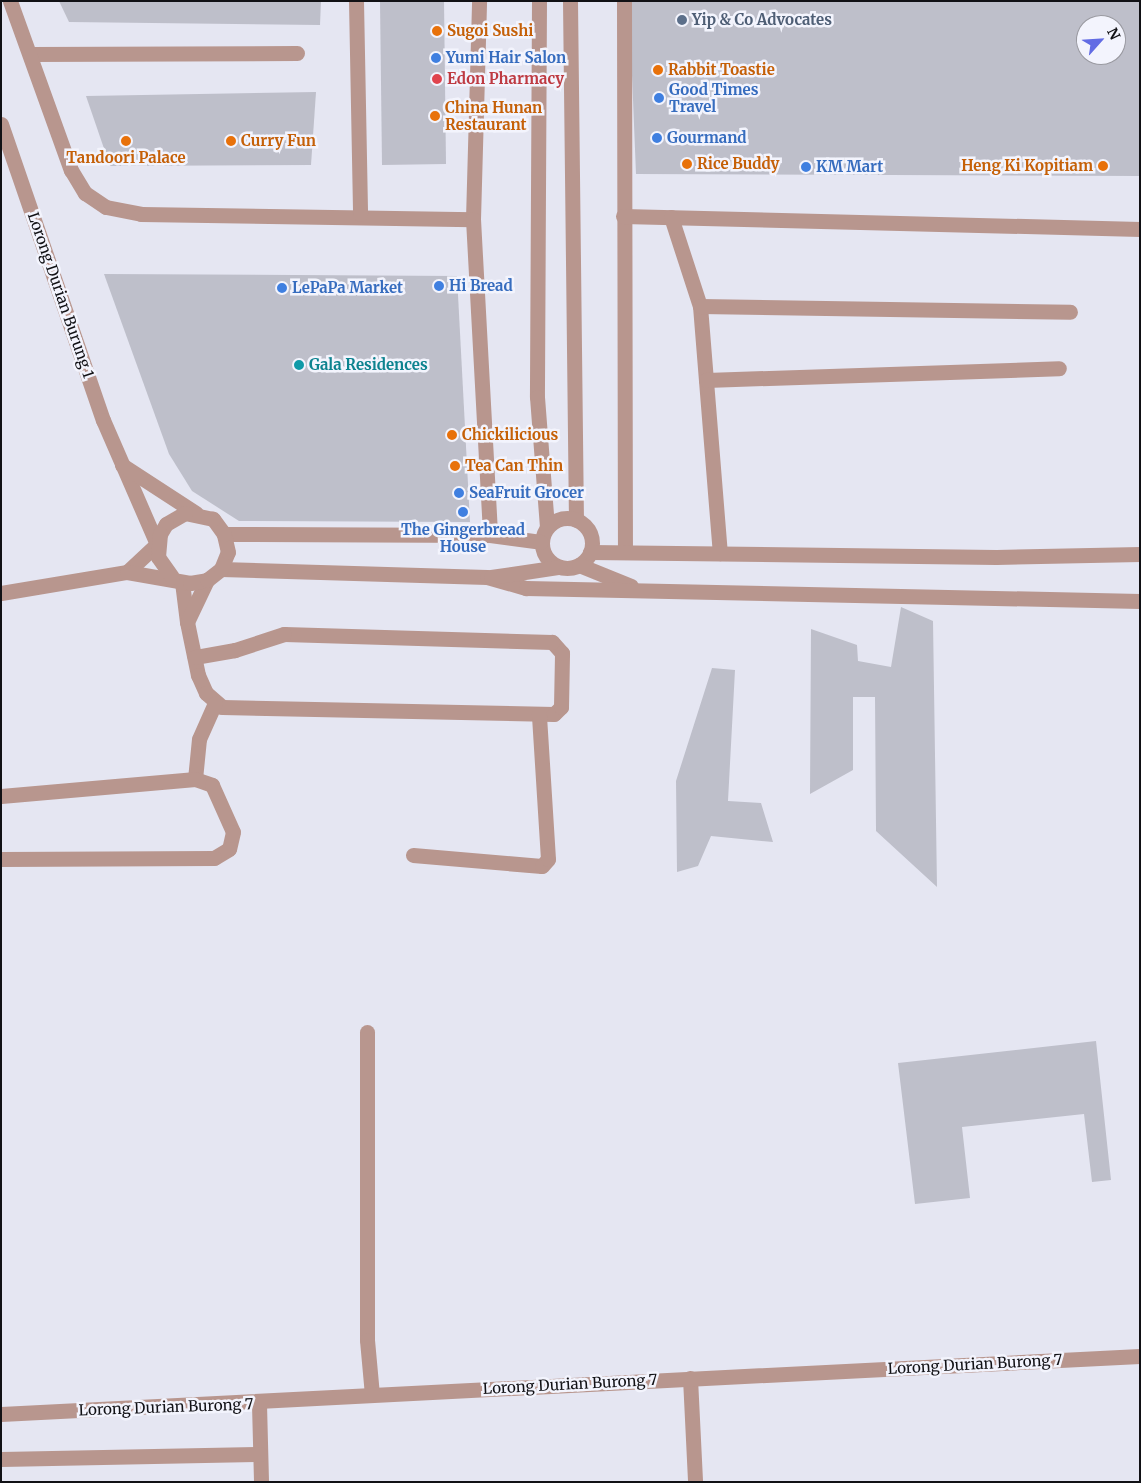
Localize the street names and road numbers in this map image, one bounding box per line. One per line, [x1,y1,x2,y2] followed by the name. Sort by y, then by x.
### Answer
[24,210,98,380] street label: Lorong Durian Burung 1
[887,1350,1063,1378] street label: Lorong Durian Burong 7
[482,1370,658,1398] street label: Lorong Durian Burong 7
[78,1395,254,1419] street label: Lorong Durian Burong 7

